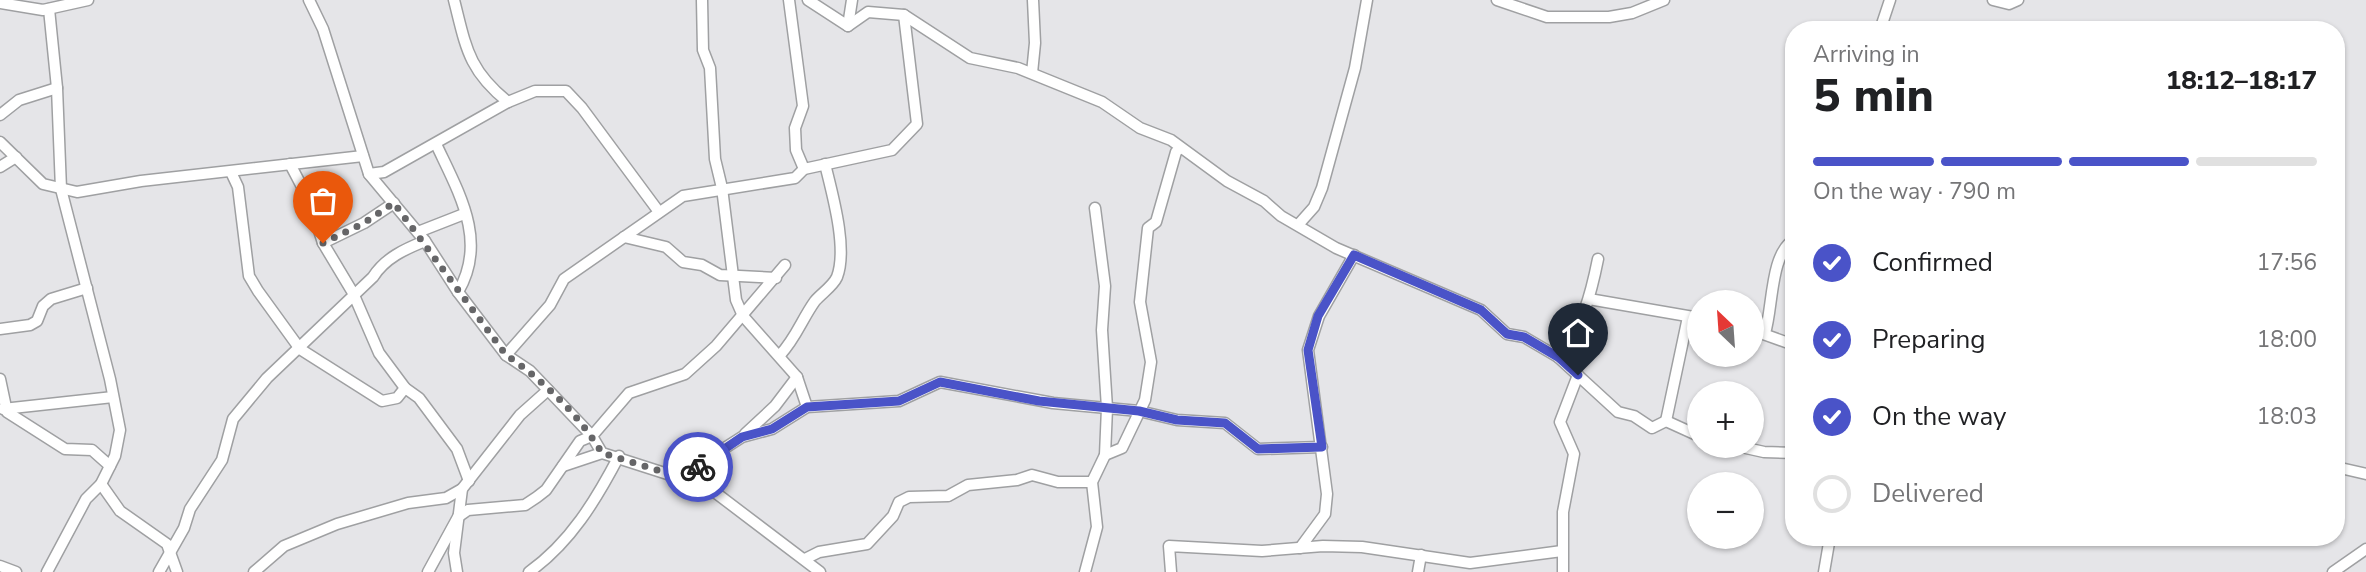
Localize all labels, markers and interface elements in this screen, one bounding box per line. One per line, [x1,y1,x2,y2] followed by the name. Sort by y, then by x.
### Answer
[1813,39,1920,70] text: Arriving in
[2166,63,2317,98] text: 18:12–18:17
[1813,64,1934,127] text: 5 min
[293,171,353,243] pin
[1813,176,2016,207] text: On the way · 790 m
[304,182,342,220] icon: bag
[1813,244,1851,282] icon: check
[1872,245,1993,280] text: Confirmed
[2257,247,2317,278] text: 17:56
[1687,290,1764,368] north arrow
[1687,290,1764,549] map controls
[1548,303,1608,375] pin
[1559,314,1597,352] icon: home
[1813,321,1851,359] icon: check
[1872,322,1985,357] text: Preparing
[2257,324,2317,355] text: 18:00
[1687,381,1764,458] button: +
[1813,398,1851,436] icon: check
[1872,399,2006,434] text: On the way
[2257,401,2317,432] text: 18:03
[663,432,733,502] courier
[679,448,717,486] icon: bike
[1687,472,1764,549] button: −
[1872,476,1984,511] text: Delivered

